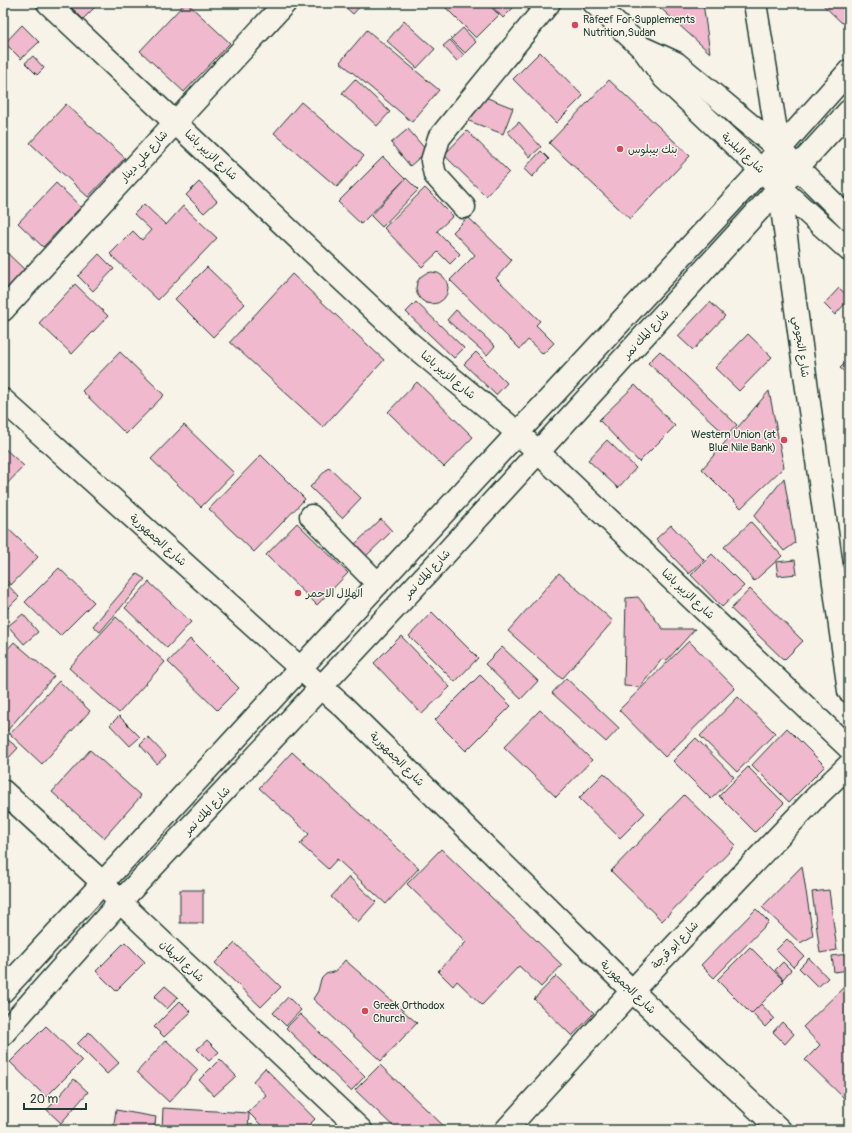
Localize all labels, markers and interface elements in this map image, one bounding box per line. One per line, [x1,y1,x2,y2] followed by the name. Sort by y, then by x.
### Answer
[583,13,695,39] place label: Rafeef For Supplements Nutrition,Sudan
[570,20,580,30] marker: Rafeef For Supplements Nutrition,Sudan
[181,127,240,184] street label: شارع الزبير باشا
[117,128,173,188] street label: شارع علي دينار
[718,130,767,177] street label: شارع البلدية
[628,143,678,157] place label: بنك بيبلوس
[615,144,625,154] marker: بنك بيبلوس
[620,307,673,363] street label: شارع المك نمر
[786,316,812,379] street label: شارع النجومي
[417,348,478,403] street label: شارع الزبير باشا
[691,428,777,454] place label: Western Union (at Blue Nile Bank)
[779,435,789,445] marker: Western Union (at Blue Nile Bank)
[126,511,189,570] street label: شارع الجمهورية
[400,547,454,603] street label: شارع المك نمر
[658,566,717,623] street label: شارع الزبير باشا
[305,587,363,600] place label: الهلال الاحمر
[293,588,303,598] marker: الهلال الاحمر
[366,729,427,790] street label: شارع الجمهورية
[180,784,234,840] street label: شارع المك نمر
[649,918,702,973] street label: شارع ابو قرجة
[156,937,207,986] street label: شارع البرلمان
[596,958,658,1018] street label: شارع الجمهورية
[373,999,445,1025] place label: Greek Orthodox Church
[360,1006,370,1016] marker: Greek Orthodox Church
[24,1085,86,1111] scale bar
[30,1092,59,1107] text: 20 m

